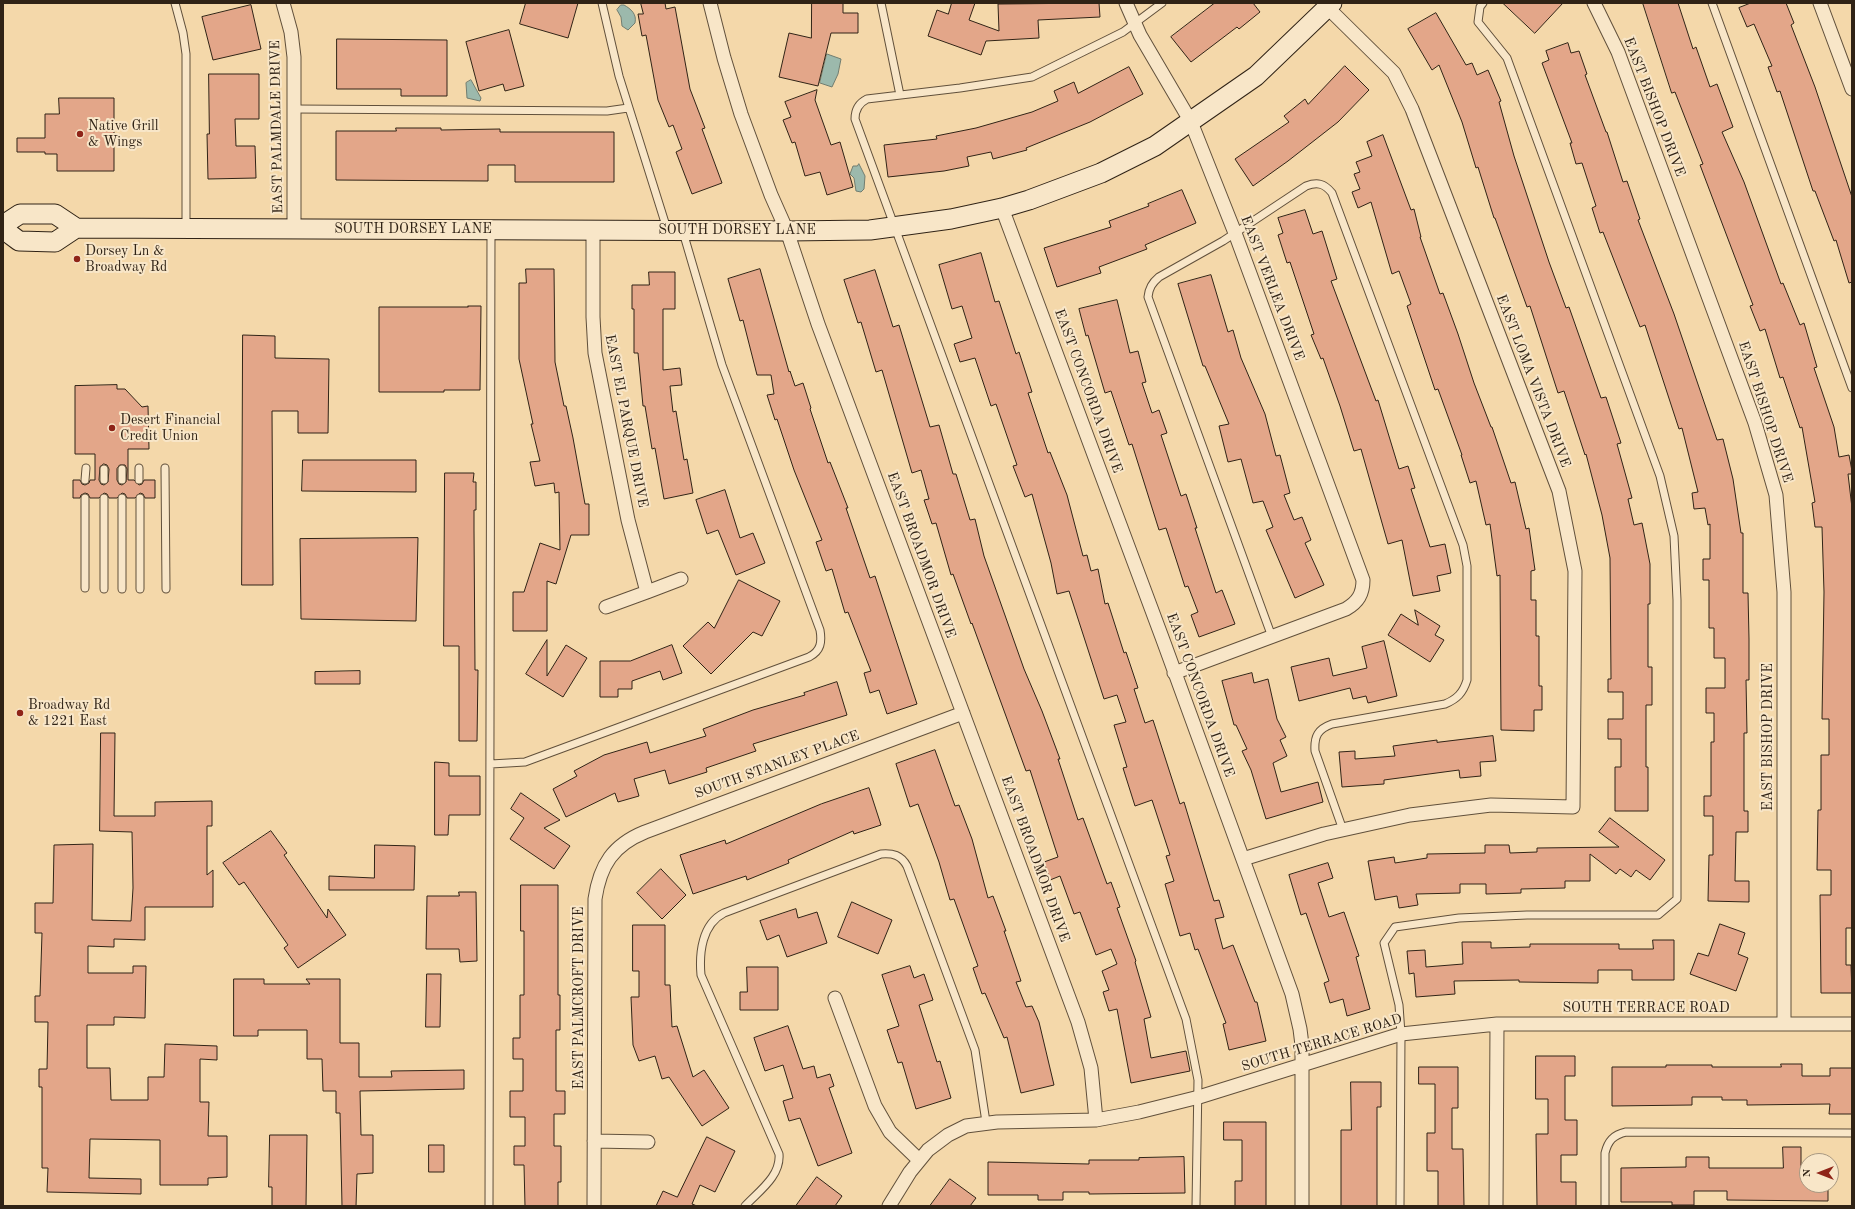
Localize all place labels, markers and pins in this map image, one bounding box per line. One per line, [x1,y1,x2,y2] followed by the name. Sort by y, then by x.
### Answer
[88,118,159,150] place label: Native Grill & Wings
[75,129,85,139] marker: Native Grill & Wings
[85,243,167,276] place label: Dorsey Ln & Broadway Rd
[72,254,82,264] marker: Dorsey Ln & Broadway Rd
[120,412,220,444] place label: Desert Financial Credit Union
[107,423,117,433] marker: Desert Financial Credit Union
[28,697,110,730] place label: Broadway Rd & 1221 East
[15,708,25,718] marker: Broadway Rd & 1221 East

